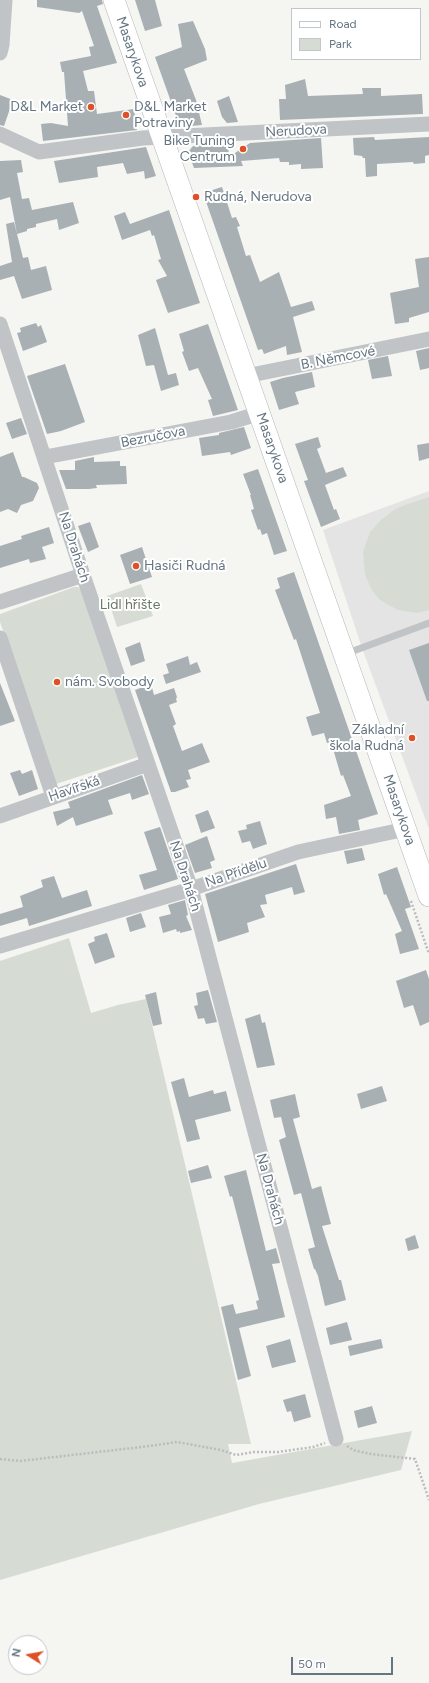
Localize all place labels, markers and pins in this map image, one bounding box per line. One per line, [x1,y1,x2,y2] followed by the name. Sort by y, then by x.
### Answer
[10,99,83,115] place label: D&L Market
[134,99,207,132] place label: D&L Market Potraviny
[86,102,96,112] marker: D&L Market
[121,110,131,120] marker: D&L Market Potraviny
[163,133,235,166] place label: Bike Tuning Centrum
[238,144,248,154] marker: Bike Tuning Centrum
[204,189,312,205] place label: Rudná, Nerudova
[191,192,201,202] marker: Rudná, Nerudova
[144,558,225,574] place label: Hasiči Rudná
[131,561,141,571] marker: Hasiči Rudná
[65,674,154,690] place label: nám. Svobody
[52,677,62,687] marker: nám. Svobody
[329,722,404,754] place label: Základní škola Rudná
[407,733,417,743] marker: Základní škola Rudná

